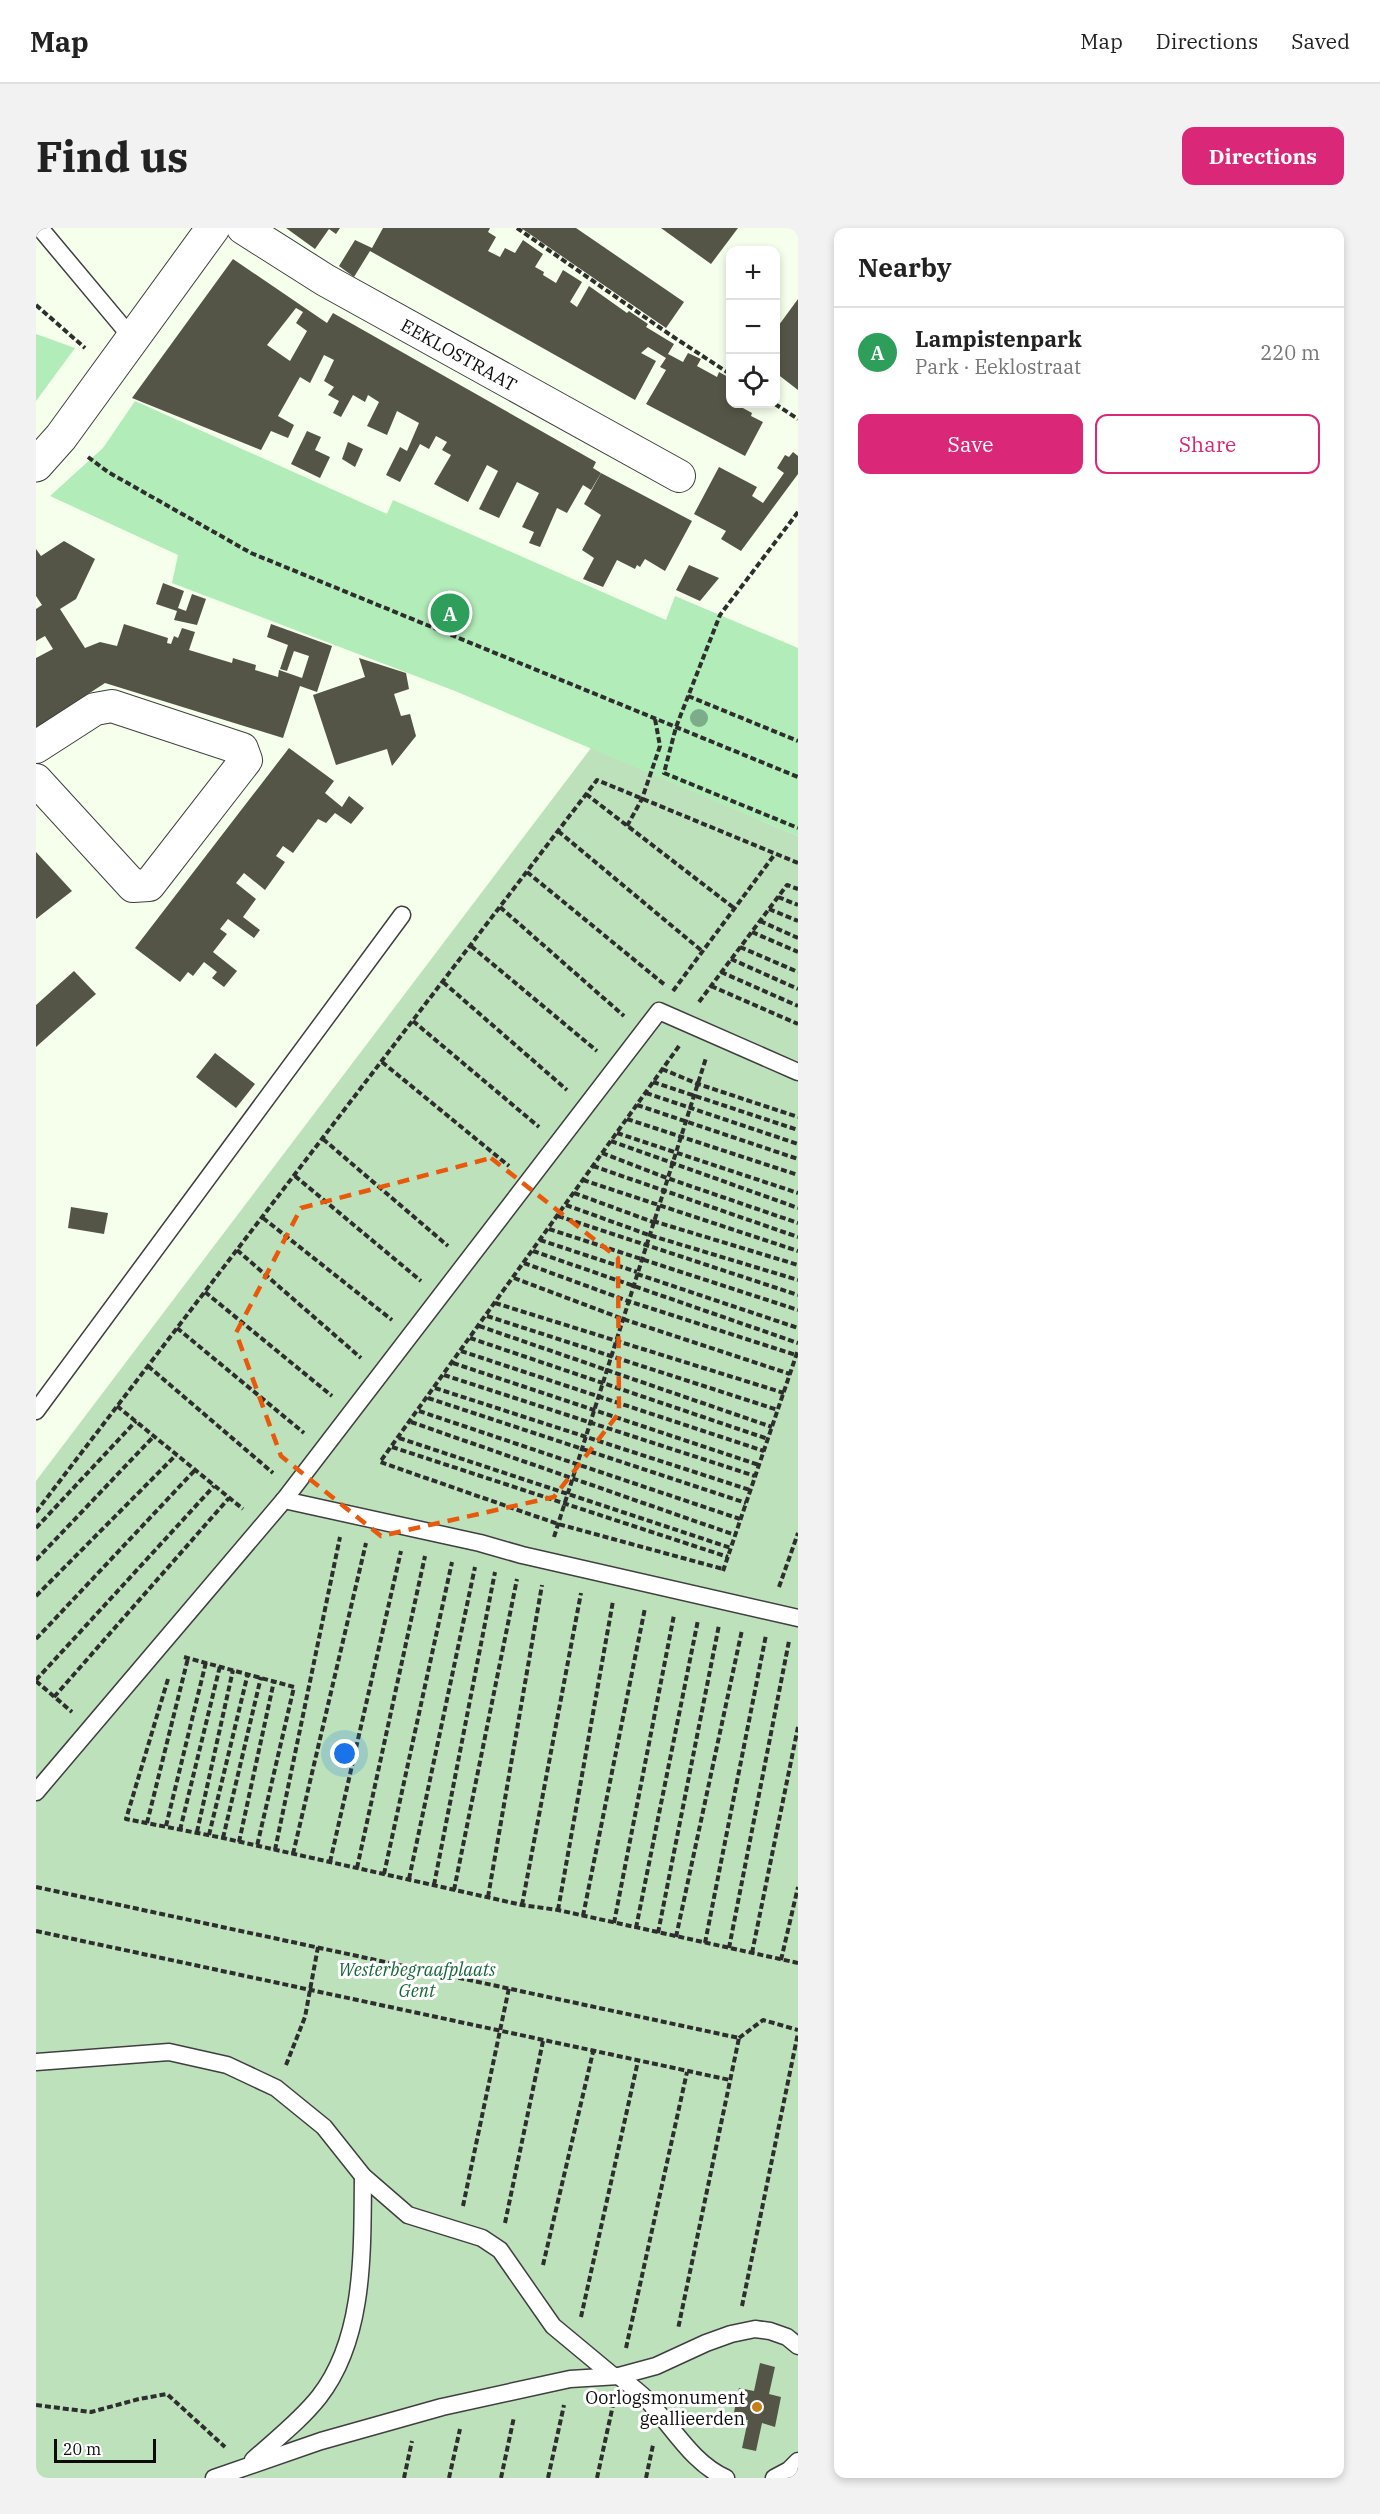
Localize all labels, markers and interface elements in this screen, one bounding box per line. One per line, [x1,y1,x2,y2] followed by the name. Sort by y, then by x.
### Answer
[30,23,89,60] text: Map
[1080,27,1123,55] text: Map
[1156,27,1258,55] text: Directions
[1291,27,1350,55] text: Saved
[1182,127,1344,185] button: Directions
[36,129,188,184] text: Find us
[726,246,780,408] map controls
[726,246,780,300] button: +
[858,250,952,284] text: Nearby
[726,300,780,354] button: −
[397,314,521,397] street label: EEKLOSTRAAT
[915,324,1082,353] text: Lampistenpark
[871,339,884,366] text: A
[1260,339,1320,366] text: 220 m
[915,353,1081,380] text: Park · Eeklostraat
[726,354,780,408] button: locate
[858,414,1083,474] button: Save
[1095,414,1320,474] button: Share
[430,590,470,636] pin: A
[330,1739,359,1768] your location
[338,1958,496,2002] park label: Westerbegraafplaats Gent
[585,2386,745,2430] place label: Oorlogsmonument geallieerden
[750,2400,764,2414] marker: Oorlogsmonument geallieerden
[54,2436,156,2464] scale bar
[63,2439,101,2459] text: 20 m

